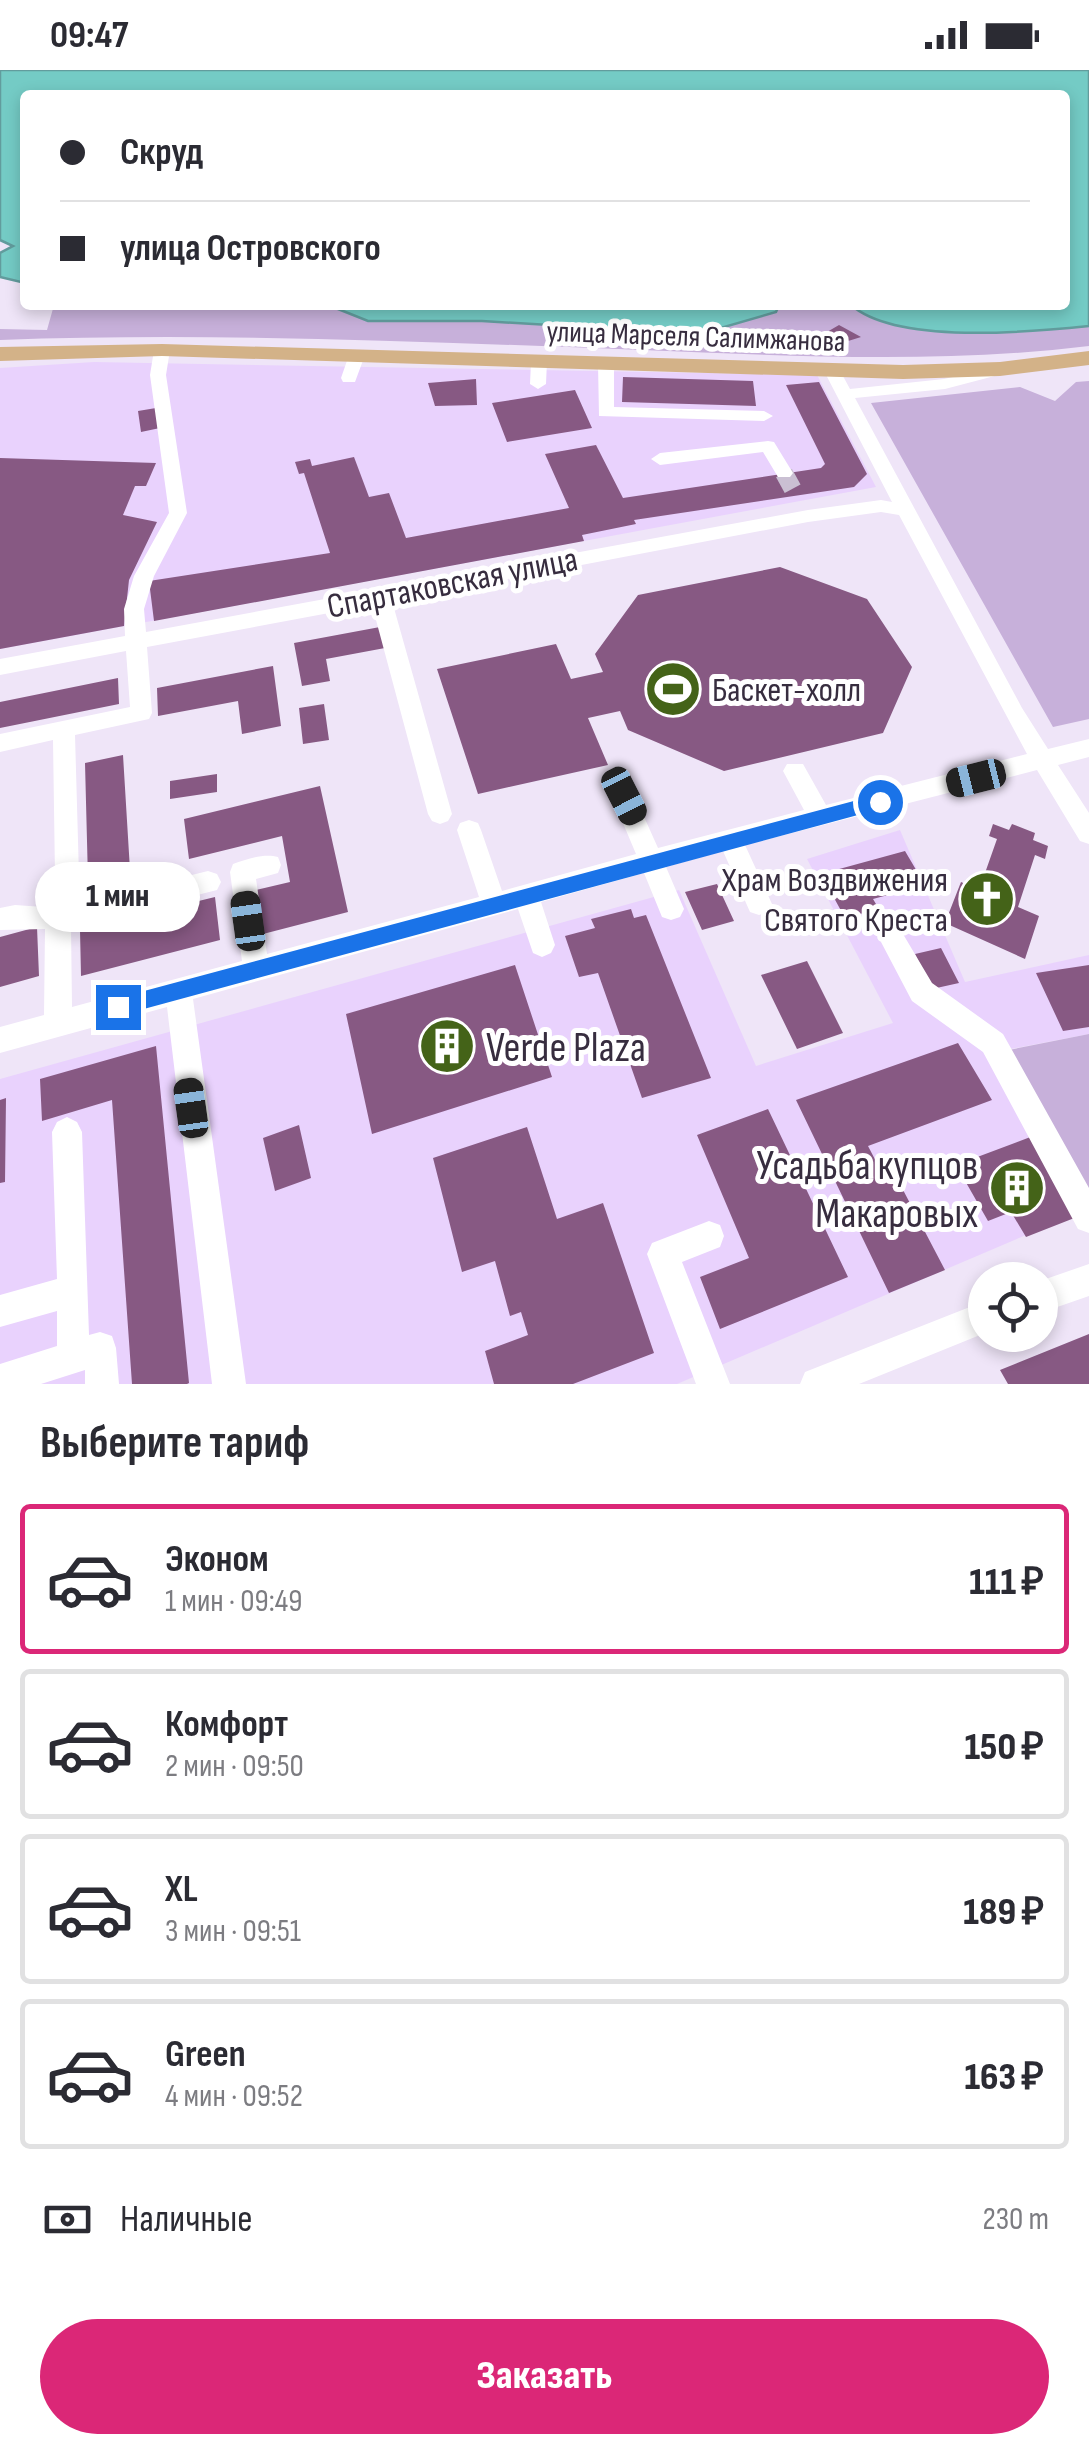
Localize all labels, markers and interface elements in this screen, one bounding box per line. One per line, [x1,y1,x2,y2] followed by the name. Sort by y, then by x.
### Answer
[50,13,128,58] text: 09:47
[120,130,203,175] text: Скруд
[120,226,381,271] text: улица Островского
[546,314,846,360] street label: улица Марселя Салимжанова
[323,538,581,629] street label: Спартаковская улица
[643,659,703,719] sports icon: Баскет-холл
[712,669,861,712] place label: Баскет-холл
[943,756,1009,800] car
[597,762,651,830] car
[858,780,903,825] route start
[721,859,948,942] place label: Храм Воздвижения Святого Креста
[36,862,200,932] callout: 1 мин
[957,869,1017,929] church icon: Храм Воздвижения Святого Креста
[86,877,149,916] text: 1 мин
[229,889,267,953] car
[96,985,141,1030] route end
[417,1016,477,1076] building icon: Verde Plaza
[486,1023,646,1074] place label: Verde Plaza
[172,1076,210,1140] car
[756,1141,978,1240] place label: Усадьба купцов Макаровых
[987,1158,1047,1218] building icon: Усадьба купцов Макаровых
[968,1262,1058,1352] map controls
[968,1262,1058,1352] button: locate
[40,1416,309,1471] text: Выберите тариф
[45,1534,135,1624] icon: car
[165,1537,269,1582] text: Эконом
[969,1560,1044,1605] text: 111 ₽
[165,1582,302,1621] text: 1 мин · 09:49
[45,1699,135,1789] icon: car
[165,1702,288,1747] text: Комфорт
[964,1725,1044,1770] text: 150 ₽
[165,1747,304,1786] text: 2 мин · 09:50
[45,1864,135,1954] icon: car
[165,1867,198,1912] text: XL
[963,1890,1044,1935] text: 189 ₽
[165,1912,301,1951] text: 3 мин · 09:51
[45,2029,135,2119] icon: car
[165,2032,246,2077] text: Green
[964,2055,1044,2100] text: 163 ₽
[165,2077,303,2116] text: 4 мин · 09:52
[40,2192,95,2247] icon: cash
[120,2197,253,2242] text: Наличные
[982,2200,1049,2239] text: 230 m
[40,2319,1049,2434] button: Заказать

